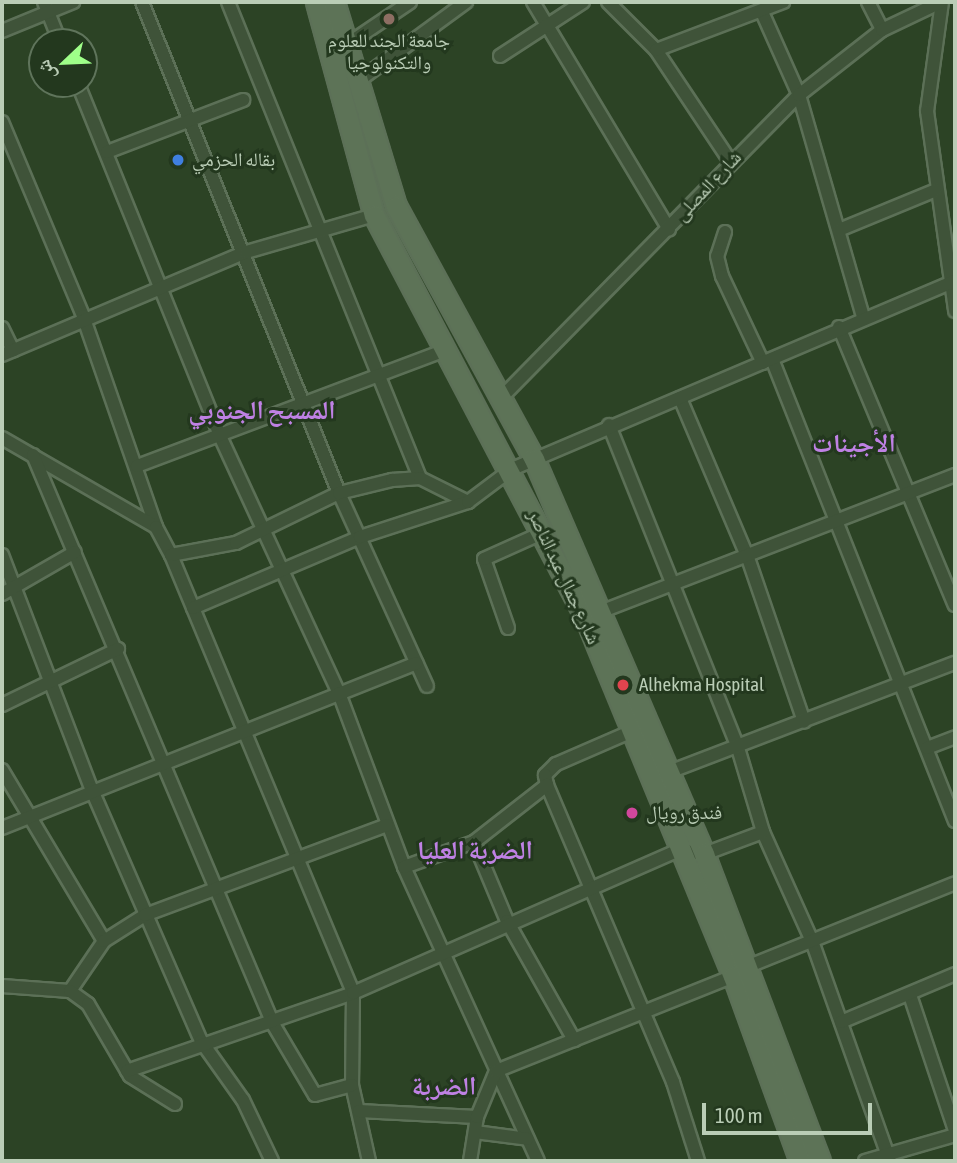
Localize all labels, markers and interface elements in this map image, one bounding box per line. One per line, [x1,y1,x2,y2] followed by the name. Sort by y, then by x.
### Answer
[381,11,397,27] marker: جامعة الجند للعلوم والتكنولوجيا
[28,28,98,98] north arrow
[328,30,450,74] place label: جامعة الجند للعلوم والتكنولوجيا
[31,57,60,84] text: ش
[670,146,746,226] street label: شارع المصلى
[192,149,275,171] place label: بقاله الحزمي
[170,152,186,168] marker: بقاله الحزمي
[188,395,336,427] district label: المسبح الجنوبي
[812,428,896,460] district label: الأجينات
[523,506,605,648] street label: شارع جمال عبد الناصر
[639,674,764,696] place label: Alhekma Hospital
[613,675,633,695] marker: Alhekma Hospital
[646,802,722,824] place label: فندق رويال
[624,805,640,821] marker: فندق رويال
[417,835,533,867] district label: الضربة العليا
[412,1071,476,1103] district label: الضربة
[705,1090,875,1134] scale bar
[715,1103,763,1127] text: 100 m

